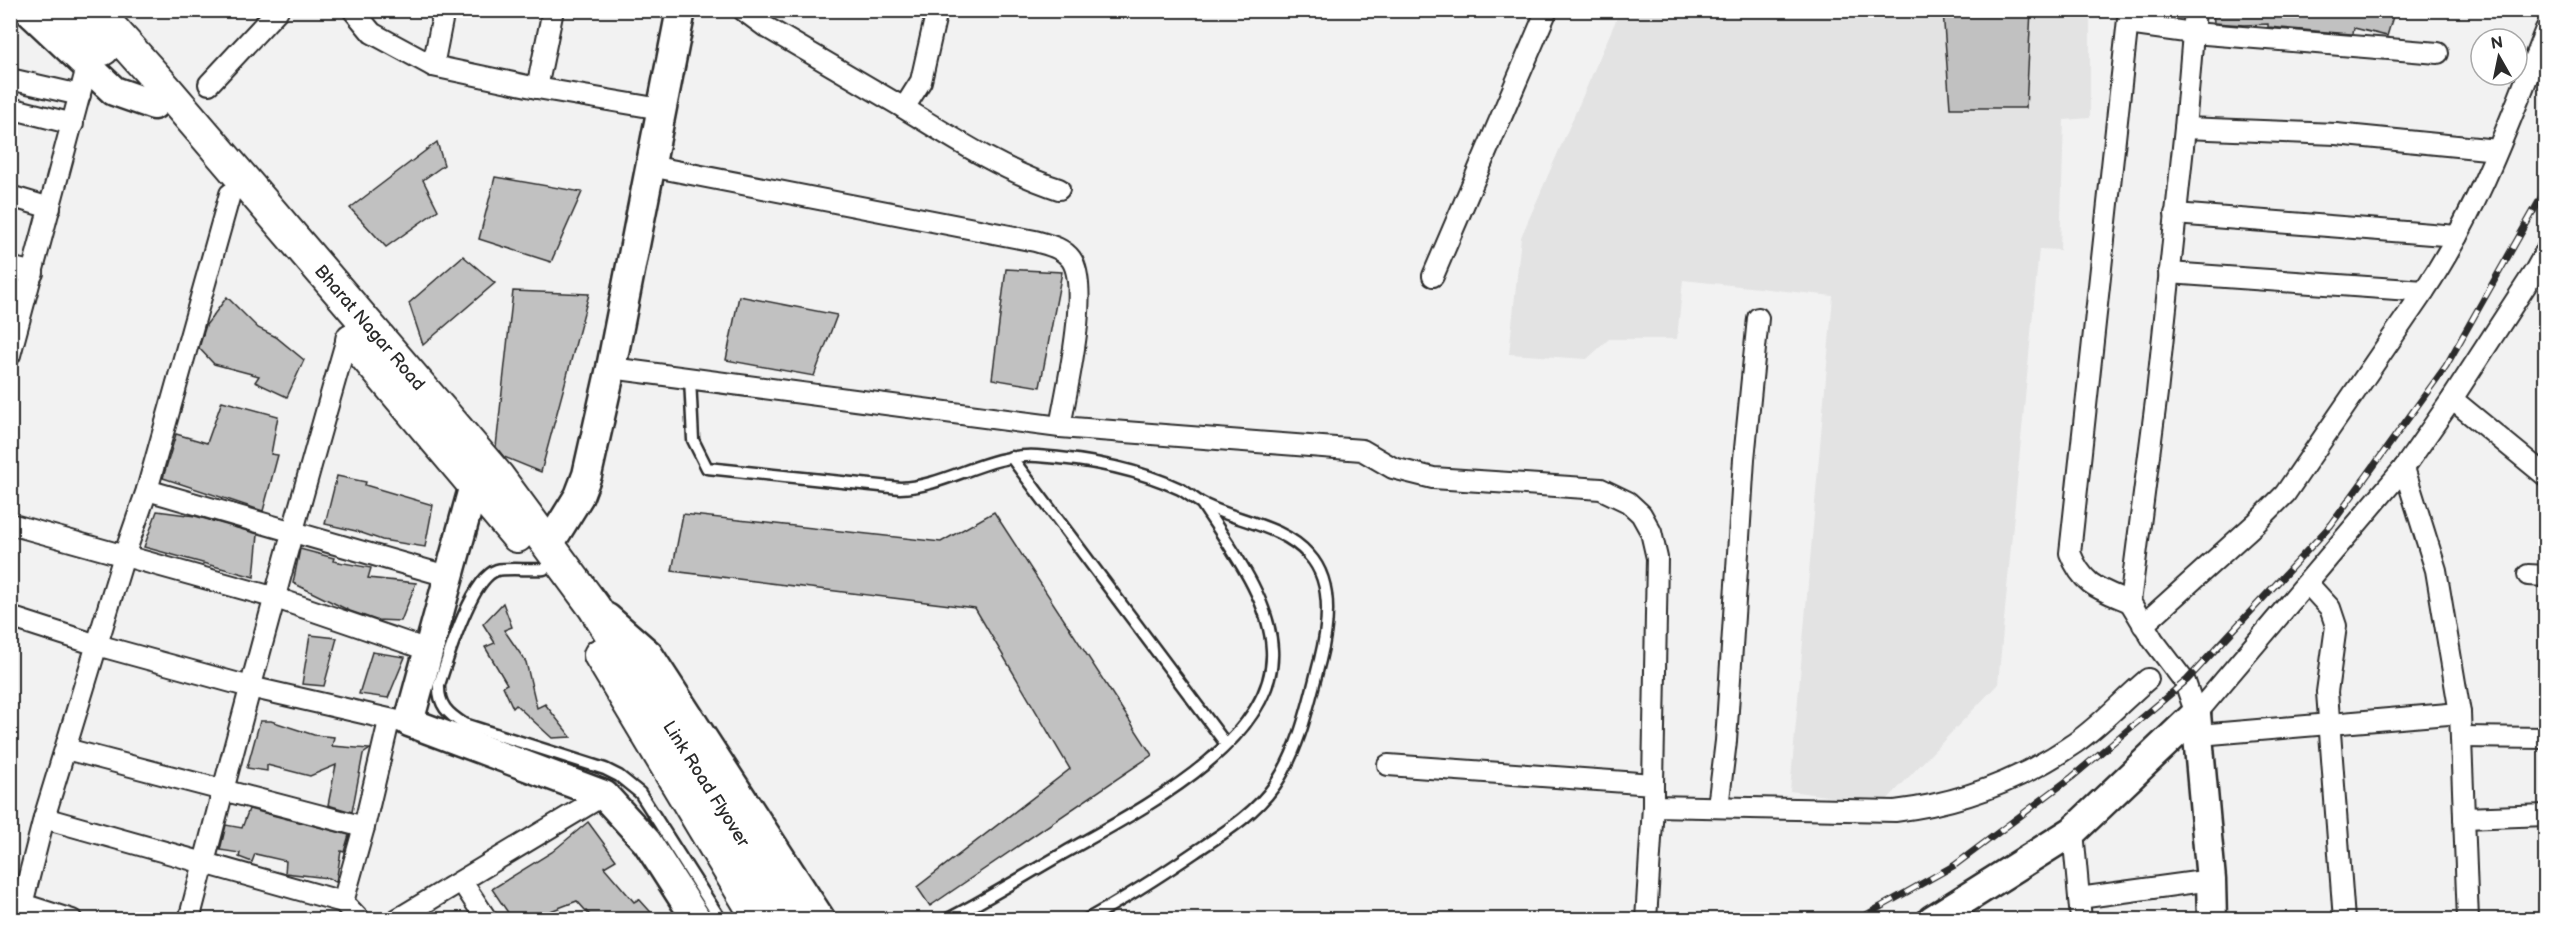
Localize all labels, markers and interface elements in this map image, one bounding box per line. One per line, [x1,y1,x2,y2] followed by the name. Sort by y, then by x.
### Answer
[2469,27,2529,87] north arrow
[2489,33,2504,54] text: N
[310,260,430,395] street label: Bharat Nagar Road
[659,717,754,851] street label: Link Road Flyover

